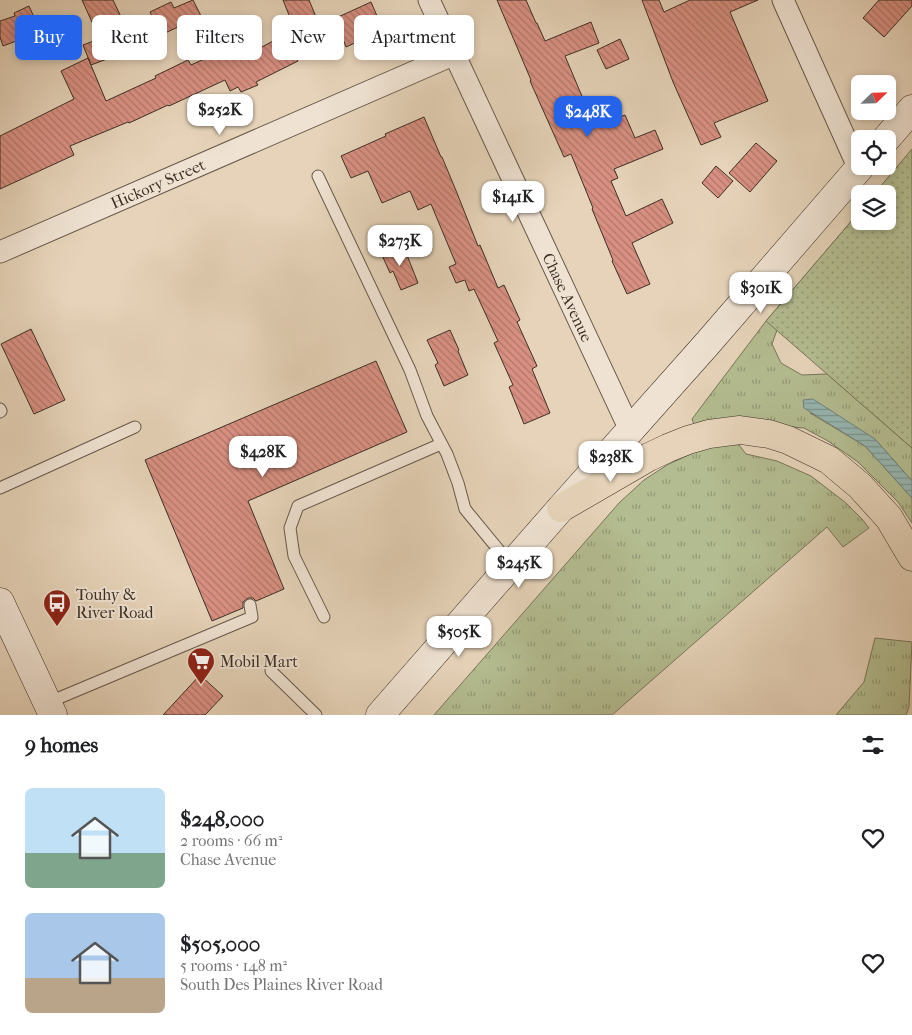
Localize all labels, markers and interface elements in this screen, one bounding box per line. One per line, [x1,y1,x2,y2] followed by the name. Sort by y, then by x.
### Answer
[15,15,82,60] chip: Buy
[92,15,167,60] chip: Rent
[177,15,262,60] chip: Filters
[272,15,344,60] chip: New
[354,15,474,60] chip: Apartment
[851,75,896,120] north arrow
[851,75,896,230] map controls
[185,94,255,136] pin: $252K
[553,96,623,138] pin: $248K
[198,100,242,119] text: $252K
[565,102,611,121] text: $248K
[851,130,896,175] button: locate
[107,154,208,212] street label: Hickory Street
[478,180,548,223] pin: $141K
[851,185,896,230] button: layers
[492,187,534,206] text: $141K
[365,224,435,267] pin: $273K
[379,231,421,250] text: $273K
[539,250,597,345] street label: Chase Avenue
[726,272,796,314] pin: $301K
[740,278,782,297] text: $301K
[228,436,298,478] pin: $428K
[576,440,646,483] pin: $238K
[240,442,286,461] text: $428K
[589,447,633,466] text: $238K
[484,546,554,589] pin: $245K
[497,553,541,572] text: $245K
[76,585,154,622] place label: Touhy & River Road
[42,588,72,627] bus stop icon: Touhy & River Road
[424,616,494,658] pin: $505K
[437,622,481,641] text: $505K
[186,646,216,685] supermarket icon: Mobil Mart
[220,652,298,671] place label: Mobil Mart
[859,731,887,759] icon: filters
[25,733,98,757] text: 9 homes
[180,807,264,831] text: $248,000
[65,808,125,868] icon: home
[859,824,887,852] icon: heart
[180,831,282,850] text: 2 rooms · 66 m²
[180,850,276,869] text: Chase Avenue
[180,932,260,956] text: $505,000
[65,933,125,993] icon: home
[859,949,887,977] icon: heart
[180,956,287,975] text: 5 rooms · 148 m²
[180,975,383,994] text: South Des Plaines River Road

